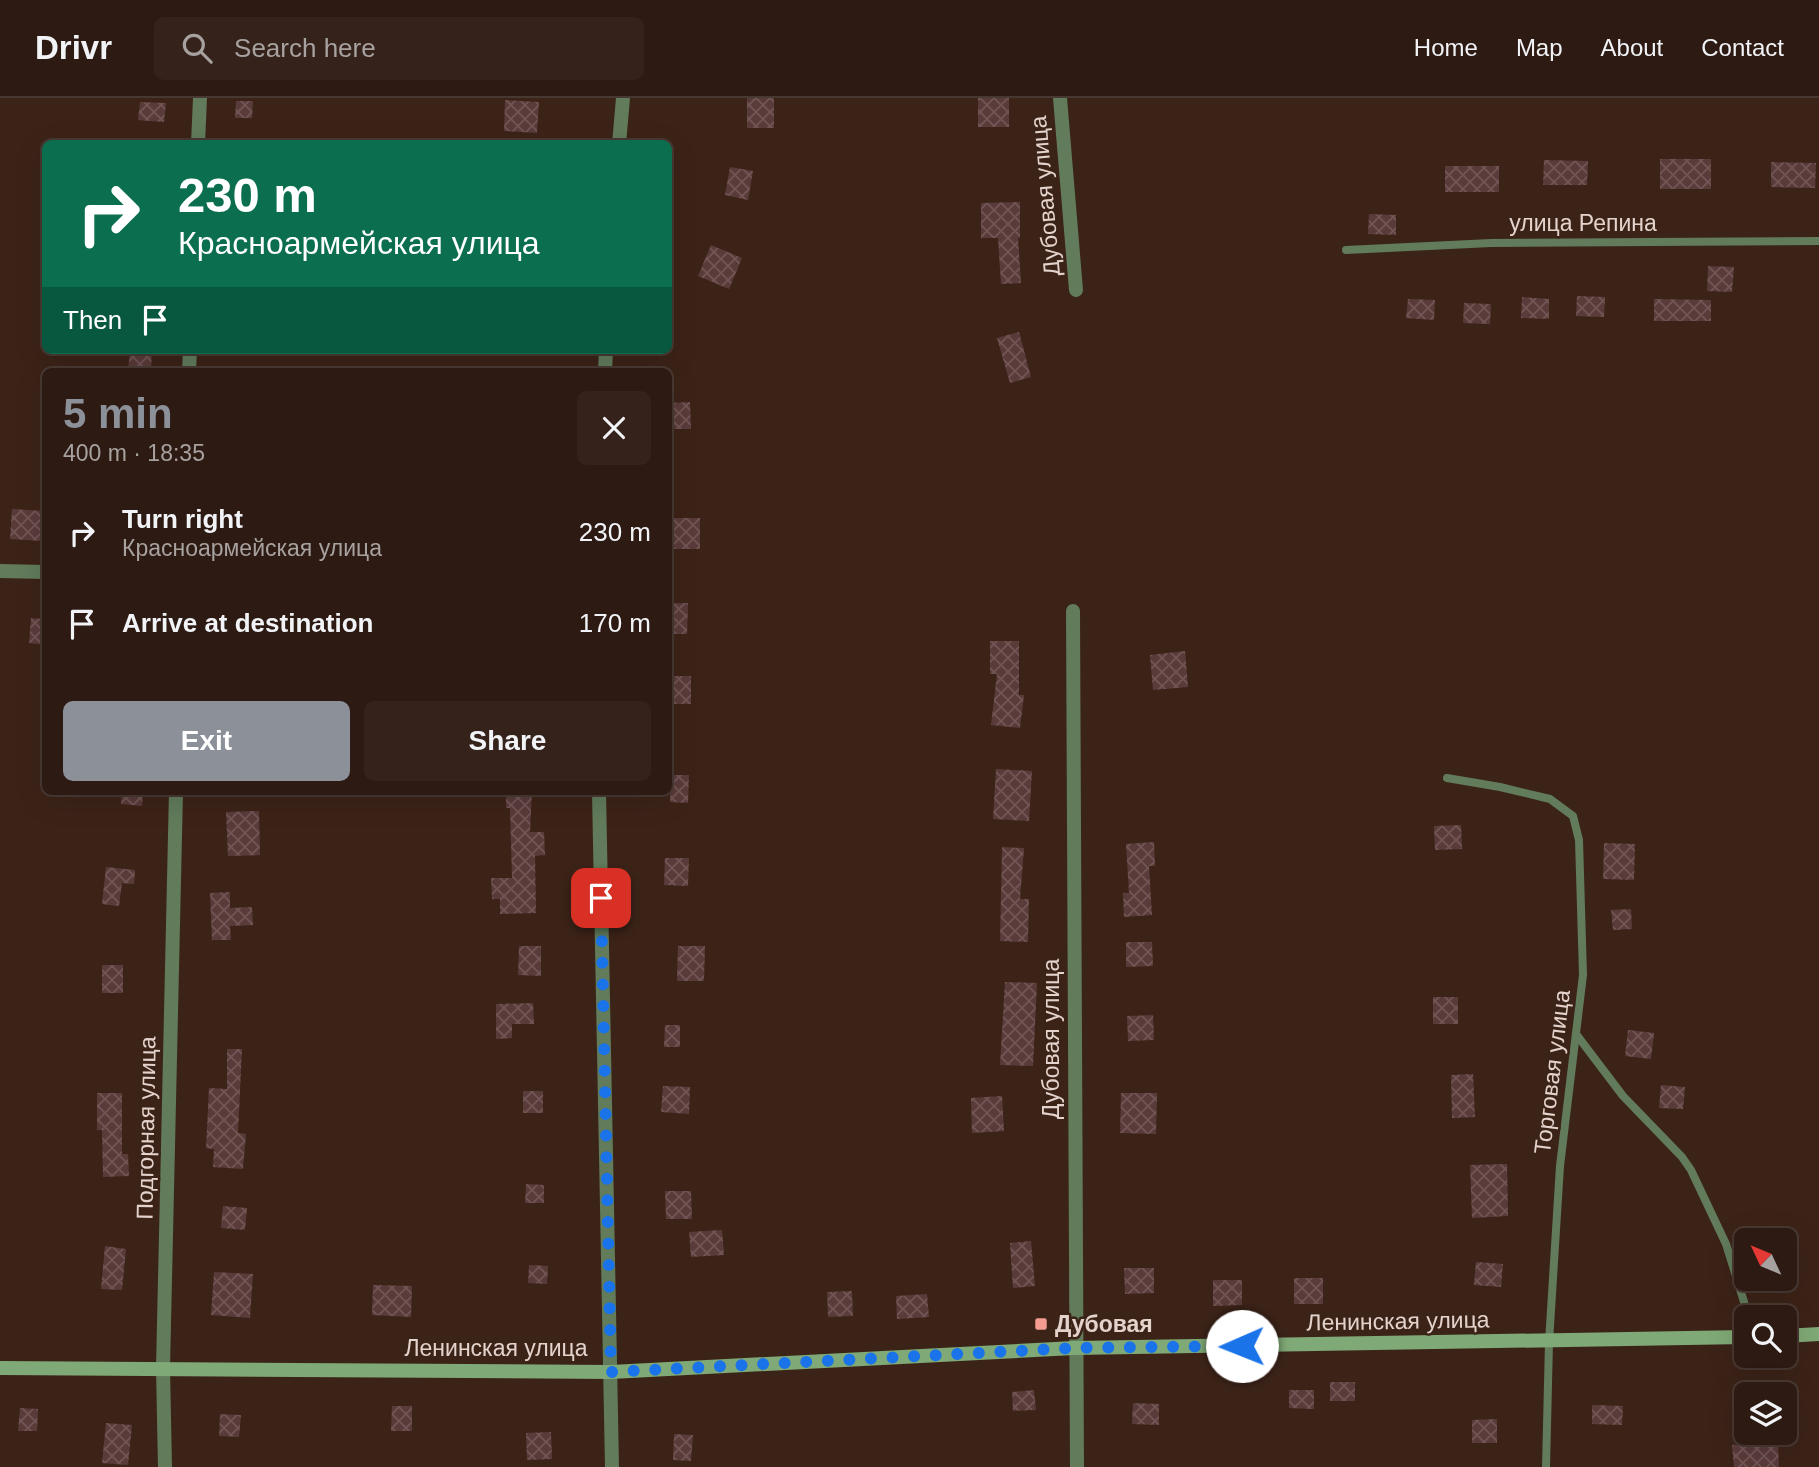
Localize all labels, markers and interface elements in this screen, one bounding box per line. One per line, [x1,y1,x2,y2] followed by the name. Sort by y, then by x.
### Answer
[154,17,644,80] search box
[35,29,112,66] text: Drivr
[178,29,216,67] icon: search
[234,33,376,63] text: Search here
[1414,34,1478,61] text: Home
[1516,34,1563,61] text: Map
[1601,34,1663,61] text: About
[1701,34,1784,61] text: Contact
[1025,115,1065,277] street label: Дубовая улица
[63,168,154,259] icon: right
[178,168,317,222] text: 230 m
[1509,210,1657,236] street label: улица Репина
[178,225,540,261] text: Красноармейская улица
[136,301,174,339] icon: arrive
[63,305,122,335] text: Then
[63,390,173,437] text: 5 min
[577,391,651,465] button: close
[63,440,205,466] text: 400 m · 18:35
[122,504,243,534] text: Turn right
[63,514,101,552] icon: right
[579,517,651,547] text: 230 m
[122,535,382,561] text: Красноармейская улица
[63,605,101,643] icon: arrive
[122,608,373,638] text: Arrive at destination
[579,608,651,638] text: 170 m
[63,701,350,781] button: Exit
[364,701,651,781] button: Share
[571,868,631,928] pin
[582,879,620,917] icon: arrive
[1038,958,1064,1119] street label: Дубовая улица
[1529,988,1575,1156] street label: Торговая улица
[131,1036,161,1220] street label: Подгорная улица
[1734,1228,1797,1292] north arrow
[1734,1228,1797,1445] map controls
[1734,1305,1797,1368] button: search
[1306,1306,1490,1336] street label: Ленинская улица
[1205,1309,1279,1383] position arrow
[1055,1311,1153,1337] place label: Дубовая
[1033,1316,1049,1332] marker: Дубовая
[404,1335,588,1361] street label: Ленинская улица
[1734,1382,1797,1445] button: layers

